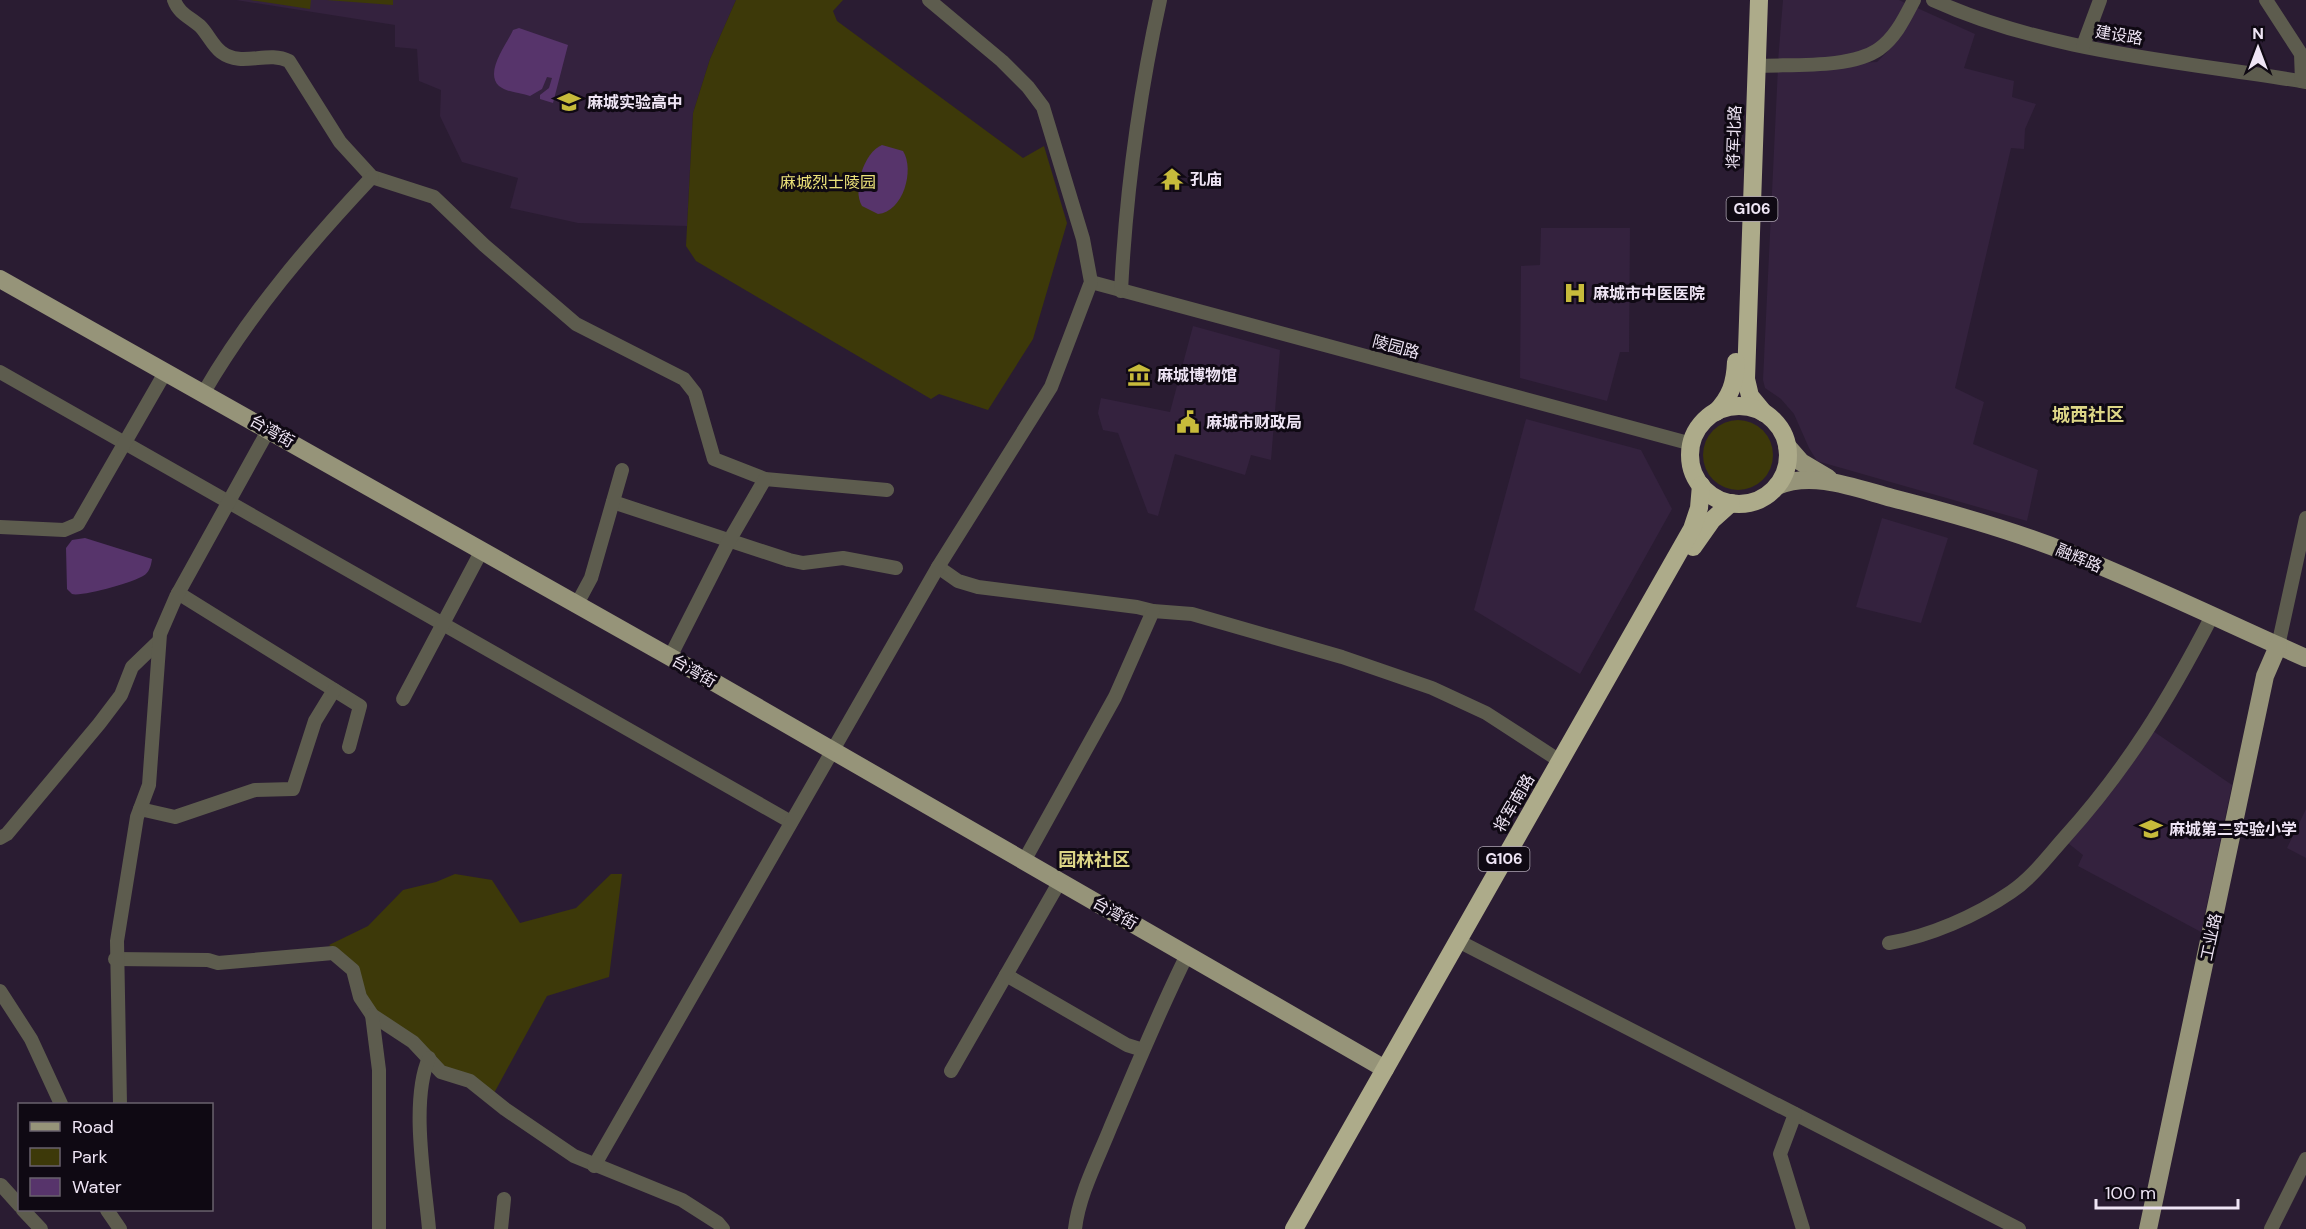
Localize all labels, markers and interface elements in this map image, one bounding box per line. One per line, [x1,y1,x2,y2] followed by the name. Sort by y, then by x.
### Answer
[2228,18,2288,78] north arrow
[2094,21,2144,49] street label: 建设路
[2252,23,2264,44] text: N
[556,89,582,115] school or university icon: 麻城实验高中
[587,92,683,113] place label: 麻城实验高中
[1722,105,1746,169] street label: 将军北路
[1159,166,1185,192] temple icon: 孔庙
[1190,169,1222,190] place label: 孔庙
[780,172,876,193] park label: 麻城烈士陵园
[1726,197,1778,221] road number: G106
[1562,280,1588,306] hospital icon: 麻城市中医医院
[1593,283,1705,304] place label: 麻城市中医医院
[1370,331,1422,363] street label: 陵园路
[1126,362,1152,388] museum icon: 麻城博物馆
[1157,365,1237,386] place label: 麻城博物馆
[2052,403,2124,427] district label: 城西社区
[1175,409,1201,435] public building icon: 麻城市财政局
[246,410,298,452] street label: 台湾街
[1206,412,1302,433] place label: 麻城市财政局
[2053,539,2105,577] street label: 融辉路
[668,650,720,692] street label: 台湾街
[1489,770,1539,836] street label: 将军南路
[2138,816,2164,842] school or university icon: 麻城第二实验小学
[2169,819,2297,840] place label: 麻城第二实验小学
[1478,847,1530,871] road number: G106
[1058,848,1130,872] district label: 园林社区
[1089,892,1141,934] street label: 台湾街
[2196,911,2226,963] street label: 工业路
[18,1103,213,1211] legend
[72,1115,114,1139] text: Road
[72,1145,108,1169] text: Park
[2096,1172,2238,1210] scale bar
[72,1175,122,1199] text: Water
[2105,1181,2156,1205] text: 100 m

